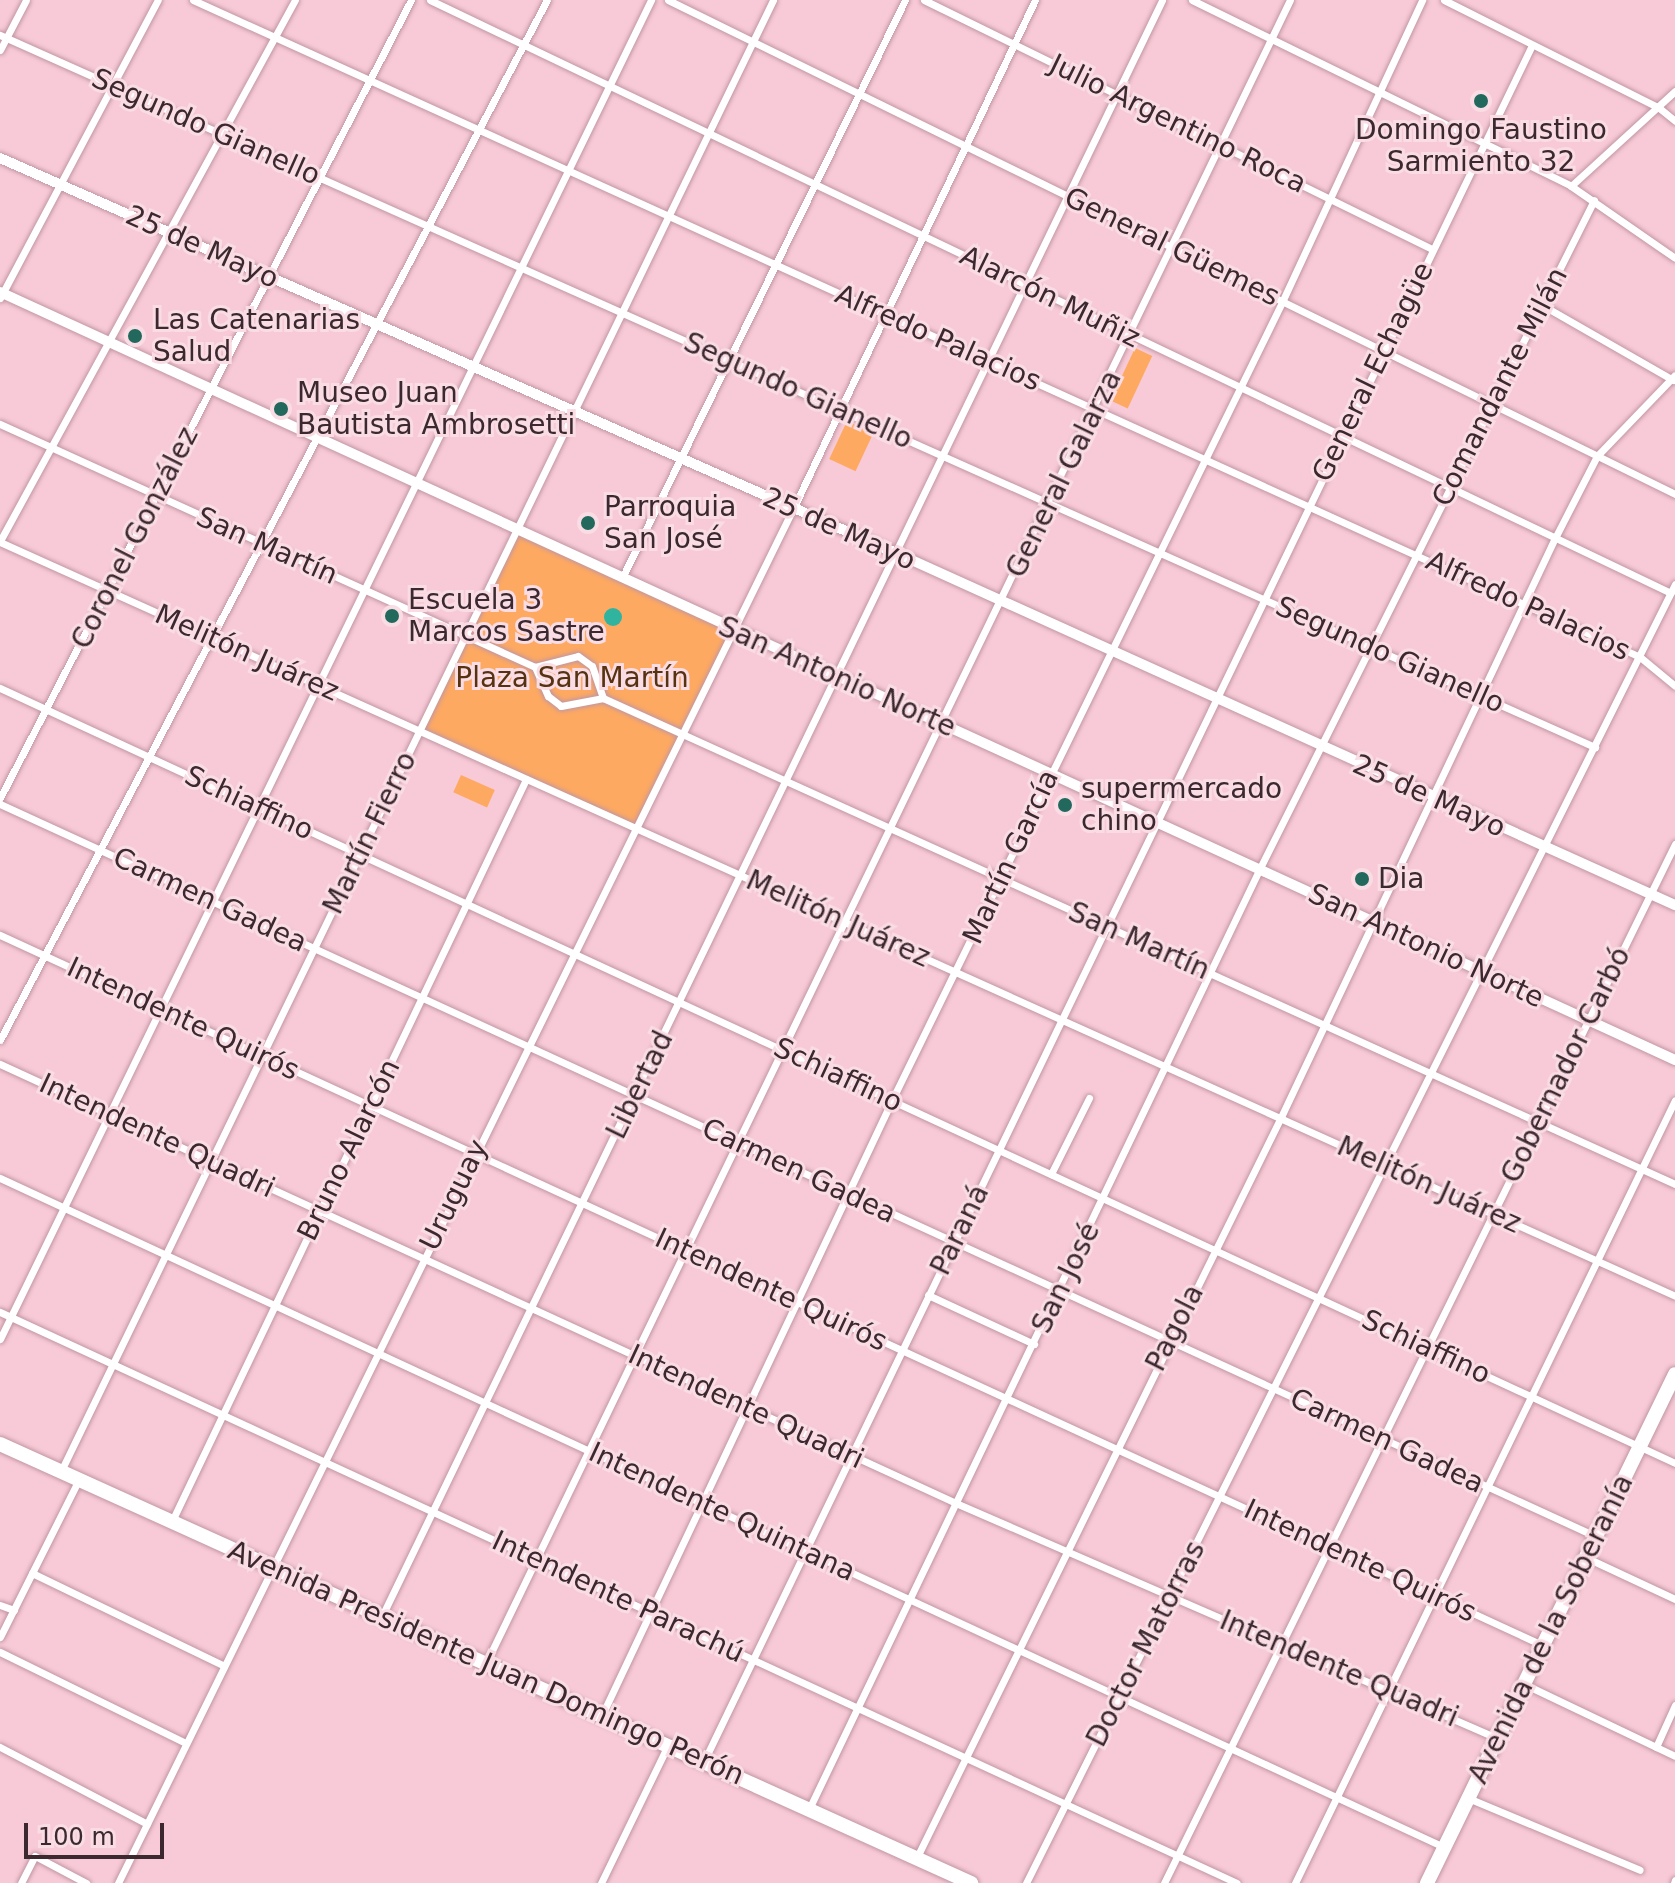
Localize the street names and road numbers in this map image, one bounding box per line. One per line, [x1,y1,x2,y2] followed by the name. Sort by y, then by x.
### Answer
[1044,47,1312,201] street label: Julio Argentino Roca
[87,62,325,192] street label: Segundo Gianello
[1059,180,1285,314] street label: General Güemes
[121,198,283,296] street label: 25 de Mayo
[954,239,1146,355] street label: Alarcón Muñiz
[1305,257,1441,487] street label: General Echagüe
[1425,262,1575,512] street label: Comandante Milán
[830,278,1046,398] street label: Alfredo Palacios
[679,326,917,456] street label: Segundo Gianello
[999,365,1129,583] street label: General Galarza
[65,421,205,655] street label: Coronel González
[758,480,920,578] street label: 25 de Mayo
[191,500,343,592] street label: San Martín
[1421,544,1635,668] street label: Alfredo Palacios
[1271,590,1509,720] street label: Segundo Gianello
[150,597,344,709] street label: Melitón Juárez
[713,610,961,744] street label: San Antonio Norte
[316,746,424,920] street label: Martín Fierro
[1348,747,1510,845] street label: 25 de Mayo
[179,759,319,847] street label: Schiaffino
[956,765,1066,949] street label: Martín García
[108,840,312,960] street label: Carmen Gadea
[741,863,935,975] street label: Melitón Juárez
[1303,877,1549,1015] street label: San Antonio Norte
[1063,895,1215,987] street label: San Martín
[1494,942,1638,1188] street label: Gobernador Carbó
[62,951,304,1087] street label: Intendente Quirós
[600,1026,680,1144] street label: Libertad
[768,1031,908,1119] street label: Schiaffino
[291,1054,407,1246] street label: Bruno Alarcón
[34,1067,280,1205] street label: Intendente Quadri
[697,1111,901,1231] street label: Carmen Gadea
[1332,1129,1526,1241] street label: Melitón Juárez
[413,1134,495,1256] street label: Uruguay
[924,1179,996,1281] street label: Paraná
[1025,1217,1107,1339] street label: San José
[650,1222,892,1358] street label: Intendente Quirós
[1139,1279,1211,1377] street label: Pagola
[1356,1303,1496,1391] street label: Schiaffino
[623,1338,869,1476] street label: Intendente Quadri
[1285,1381,1489,1501] street label: Carmen Gadea
[583,1435,861,1589] street label: Intendente Quintana
[1461,1469,1641,1789] street label: Avenida de la Soberanía
[1239,1493,1481,1629] street label: Intendente Quirós
[487,1524,749,1670] street label: Intendente Parachú
[223,1533,749,1793] street label: Avenida Presidente Juan Domingo Perón
[1080,1536,1212,1752] street label: Doctor Matorras
[1215,1604,1463,1734] street label: Intendente Quadri

